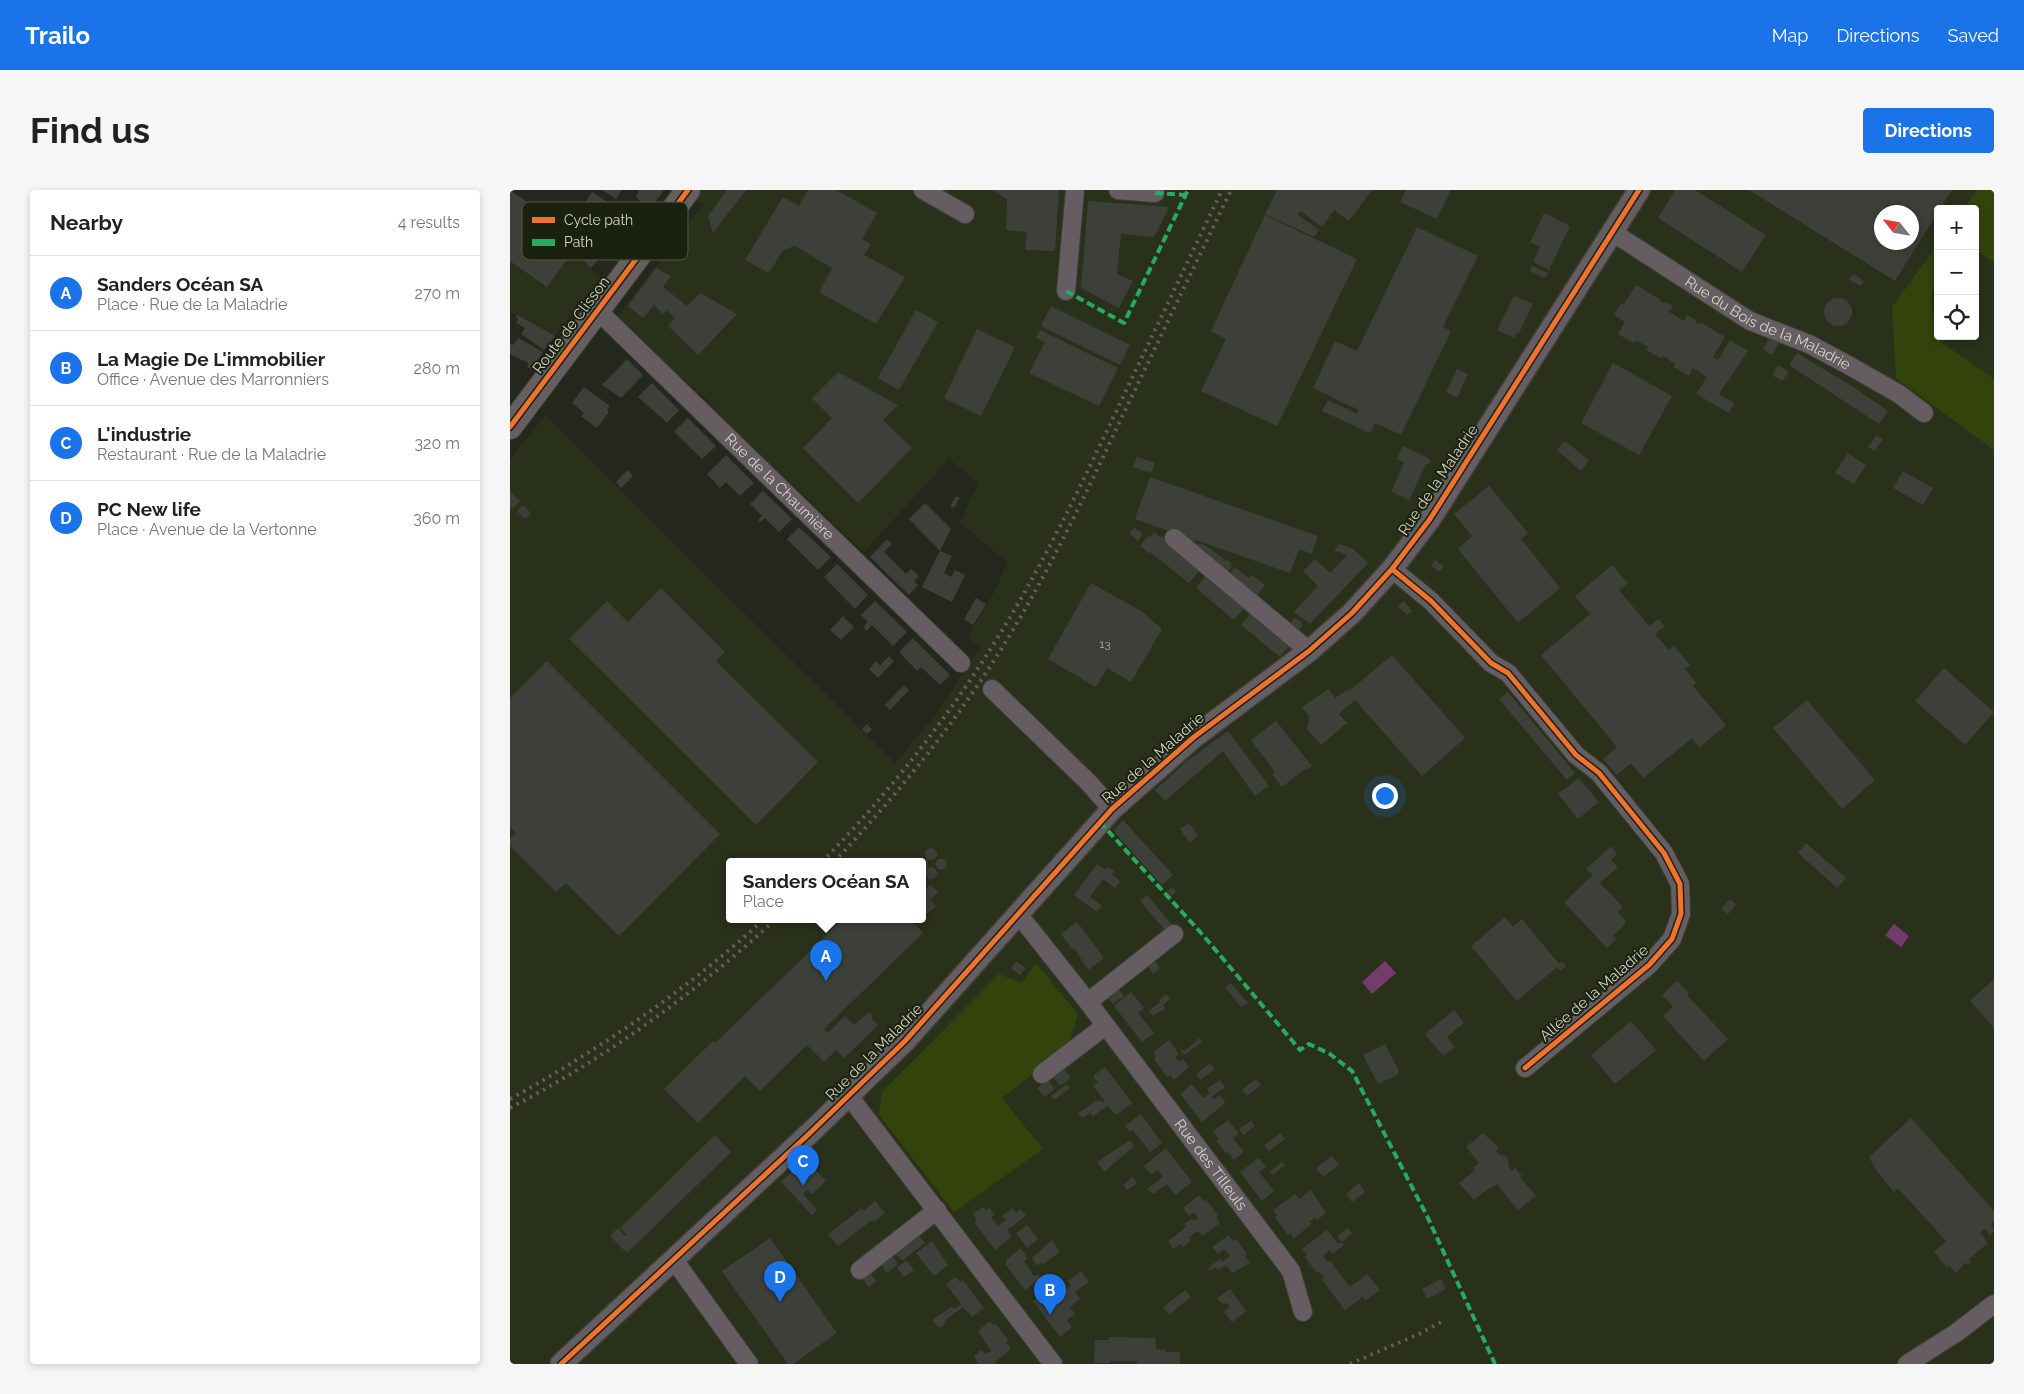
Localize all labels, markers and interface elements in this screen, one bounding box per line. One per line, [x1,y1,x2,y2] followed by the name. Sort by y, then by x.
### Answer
[25,21,90,50] text: Trailo
[1772,25,1808,46] text: Map
[1836,25,1920,46] text: Directions
[1948,25,1999,46] text: Saved
[1863,108,1994,153] button: Directions
[30,110,150,151] text: Find us
[522,202,688,260] legend
[1874,205,1919,250] north arrow
[1934,205,1979,340] map controls
[1934,205,1979,250] button: +
[50,210,123,235] text: Nearby
[564,212,633,228] text: Cycle path
[398,213,460,232] text: 4 results
[564,234,593,250] text: Path
[1934,250,1979,295] button: −
[1681,272,1854,374] street label: Rue du Bois de la Maladrie
[97,273,263,295] text: Sanders Océan SA
[529,273,613,377] street label: Route de Clisson
[61,284,71,303] text: A
[415,284,460,303] text: 270 m
[97,295,287,314] text: Place · Rue de la Maladrie
[1934,295,1979,340] button: locate
[97,348,325,370] text: La Magie De L'immobilier
[61,359,71,378] text: B
[414,359,460,378] text: 280 m
[97,370,329,389] text: Office · Avenue des Marronniers
[1394,421,1482,539] street label: Rue de la Maladrie
[97,423,191,445] text: L'industrie
[721,430,838,544] street label: Rue de la Chaumière
[61,434,71,453] text: C
[415,434,460,453] text: 320 m
[97,445,326,464] text: Restaurant · Rue de la Maladrie
[97,498,201,520] text: PC New life
[60,509,72,528] text: D
[413,509,460,528] text: 360 m
[97,520,317,539] text: Place · Avenue de la Vertonne
[1099,637,1111,651] house number: 13
[1098,709,1208,807] street label: Rue de la Maladrie
[1372,783,1398,809] your location
[726,858,926,923] popup
[743,870,909,892] text: Sanders Océan SA
[743,892,784,911] text: Place
[810,940,842,981] pin: A
[1536,941,1652,1045] street label: Allée de la Maladrie
[822,1000,926,1104] street label: Rue de la Maladrie
[1171,1116,1251,1214] street label: Rue des Tilleuls
[787,1145,819,1186] pin: C
[764,1261,796,1302] pin: D
[1034,1274,1066,1315] pin: B

